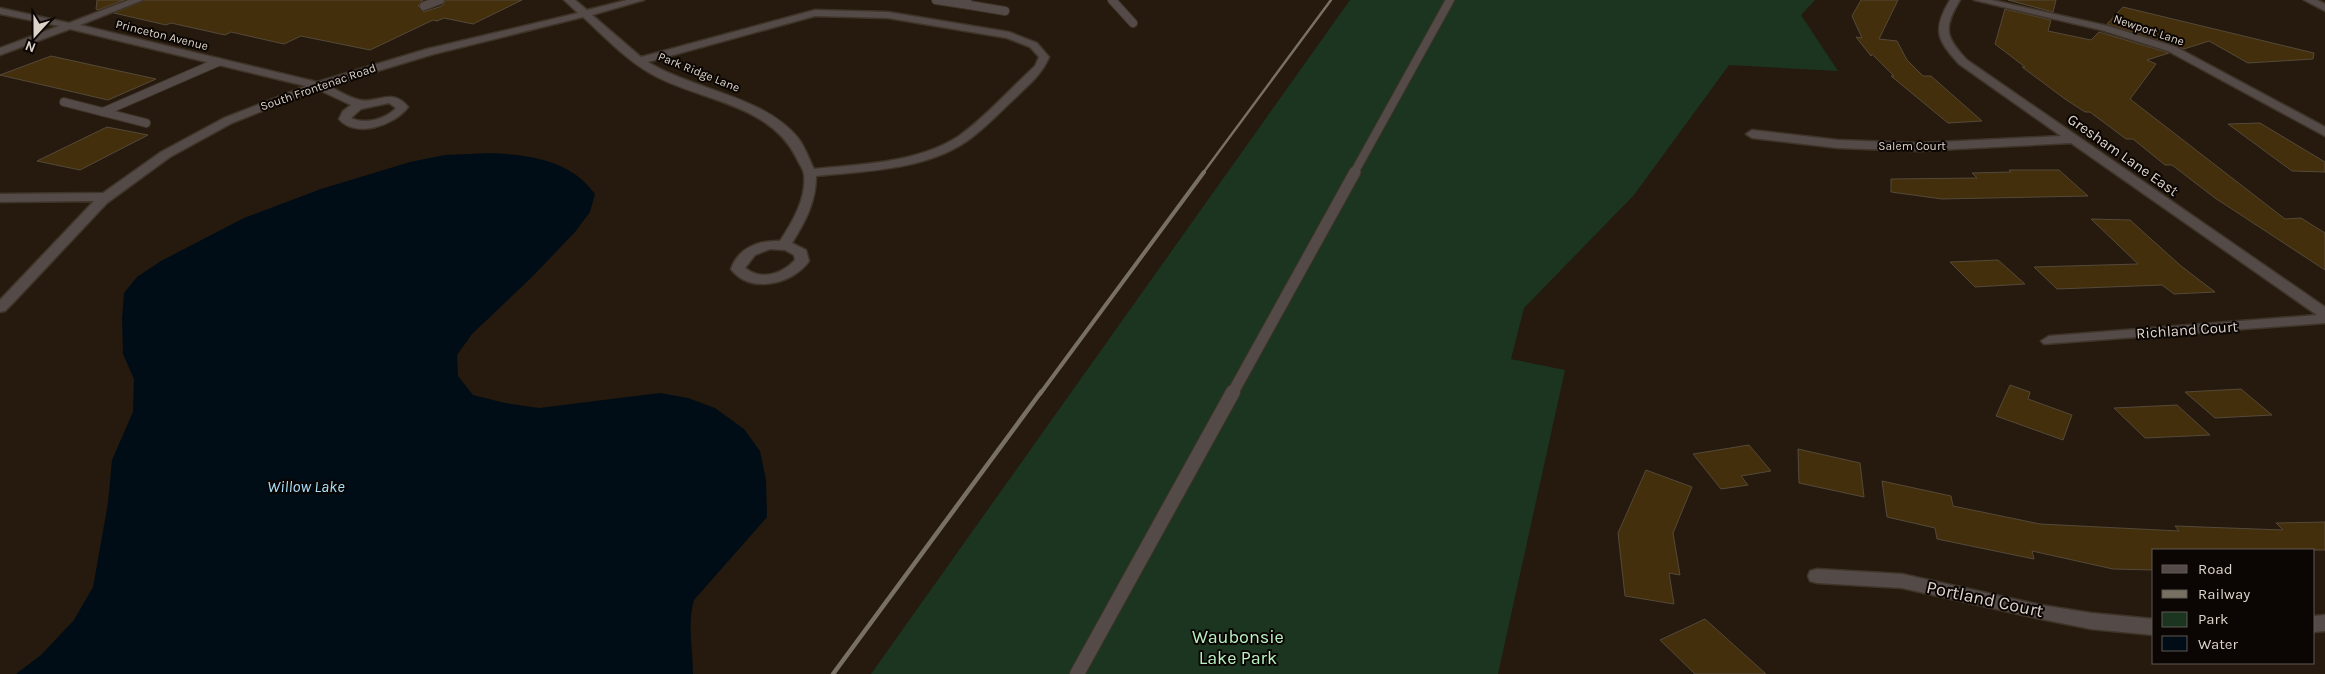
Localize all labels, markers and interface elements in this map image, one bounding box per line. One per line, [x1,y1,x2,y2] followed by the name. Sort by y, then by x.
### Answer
[10,10,60,60] north arrow
[2112,11,2186,49] street label: Newport Lane
[114,17,210,53] street label: Princeton Avenue
[23,37,38,56] text: N
[656,49,742,95] street label: Park Ridge Lane
[258,61,378,113] street label: South Frontenac Road
[2064,110,2182,200] street label: Gresham Lane East
[1878,139,1946,153] street label: Salem Court
[2136,317,2239,343] street label: Richland Court
[267,477,345,496] water label: Willow Lake
[2152,549,2315,664] legend
[2198,560,2233,578] text: Road
[1925,576,2046,622] street label: Portland Court
[2198,585,2250,603] text: Railway
[2198,610,2228,628] text: Park
[1192,626,1284,669] park label: Waubonsie Lake Park
[2198,635,2239,653] text: Water

